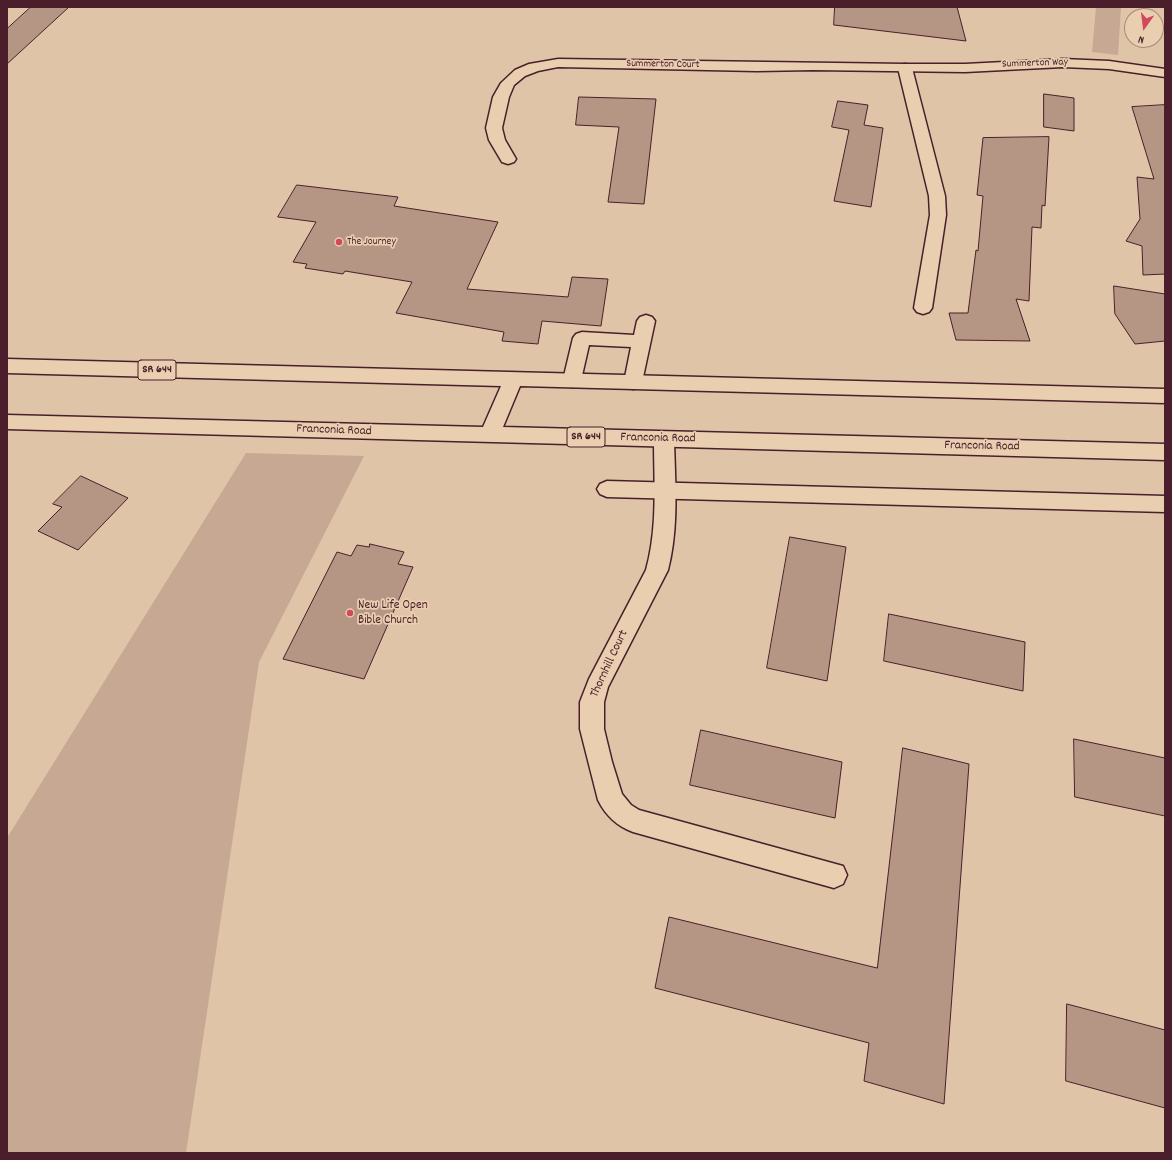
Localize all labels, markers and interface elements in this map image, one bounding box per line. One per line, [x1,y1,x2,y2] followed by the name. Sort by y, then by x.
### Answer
[1124,8,1164,48] north arrow
[1137,30,1146,47] text: N
[1002,56,1068,72] street label: Summerton Way
[626,58,700,72] street label: Summerton Court
[347,235,396,249] place label: The Journey
[334,237,344,247] marker: The Journey
[138,360,176,380] road number: SR 644
[296,422,372,440] street label: Franconia Road
[567,427,605,447] road number: SR 644
[620,431,696,447] street label: Franconia Road
[944,439,1020,455] street label: Franconia Road
[358,598,428,629] place label: New Life Open Bible Church
[345,608,355,618] marker: New Life Open Bible Church
[588,628,632,700] street label: Thornhill Court

